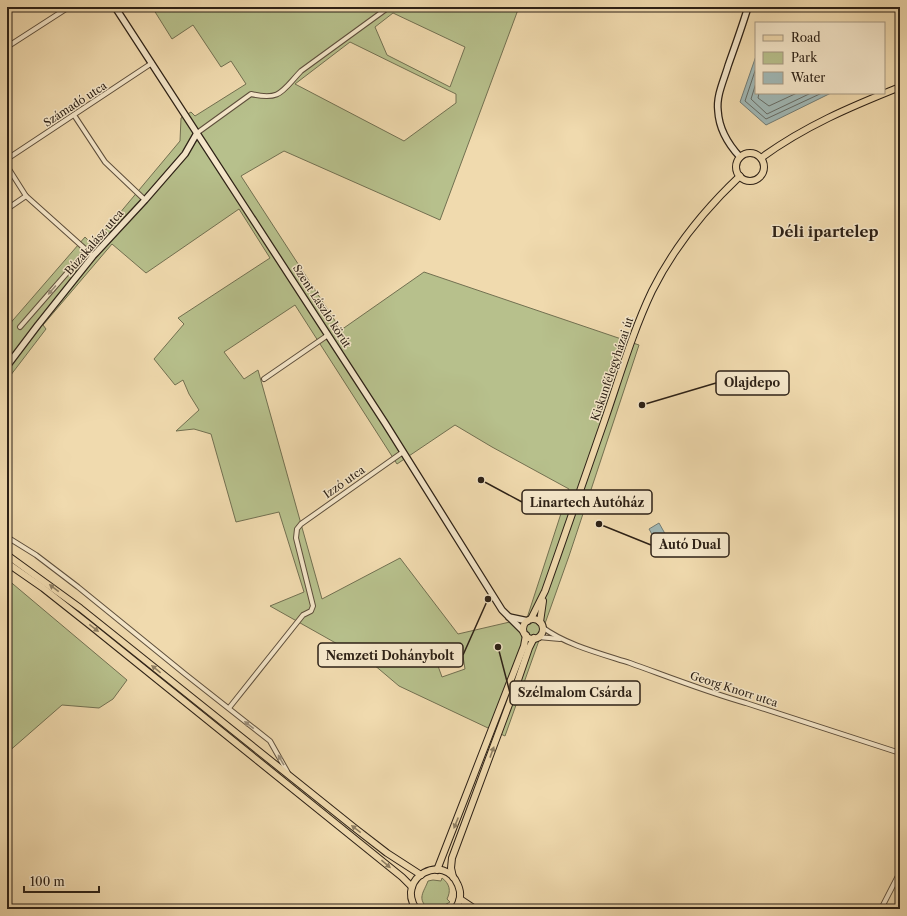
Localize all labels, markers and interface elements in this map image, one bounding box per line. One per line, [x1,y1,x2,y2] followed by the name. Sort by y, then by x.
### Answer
[755,22,885,94] legend
[791,30,821,45] text: Road
[791,50,818,65] text: Park
[790,70,825,85] text: Water
[41,78,109,130] street label: Számadó utca
[62,206,126,278] street label: Búzakalász utca
[771,222,879,241] district label: Déli ipartelep
[290,262,354,350] street label: Szent László körút
[47,285,57,295] one-way arrow
[588,315,636,423] street label: Kiskunfélegyházai út
[716,371,789,395] callout: Olajdepo
[724,375,780,390] text: Olajdepo
[321,463,368,501] street label: Izzó utca
[522,490,652,514] callout: Linartech Autóház
[530,495,644,510] text: Linartech Autóház
[651,533,729,557] callout: Autó Dual
[658,537,721,552] text: Autó Dual
[48,584,59,593] one-way arrow
[89,624,100,633] one-way arrow
[318,643,463,667] callout: Nemzeti Dohánybolt
[326,648,454,663] text: Nemzeti Dohánybolt
[150,665,161,674] one-way arrow
[688,668,780,710] street label: Georg Knorr utca
[510,681,640,705] callout: Szélmalom Csárda
[518,685,633,700] text: Szélmalom Csárda
[244,720,255,729] one-way arrow
[489,746,495,758] one-way arrow
[277,754,284,766] one-way arrow
[452,817,458,829] one-way arrow
[350,825,361,833] one-way arrow
[381,859,392,868] one-way arrow
[24,868,99,894] scale bar
[30,874,65,889] text: 100 m

